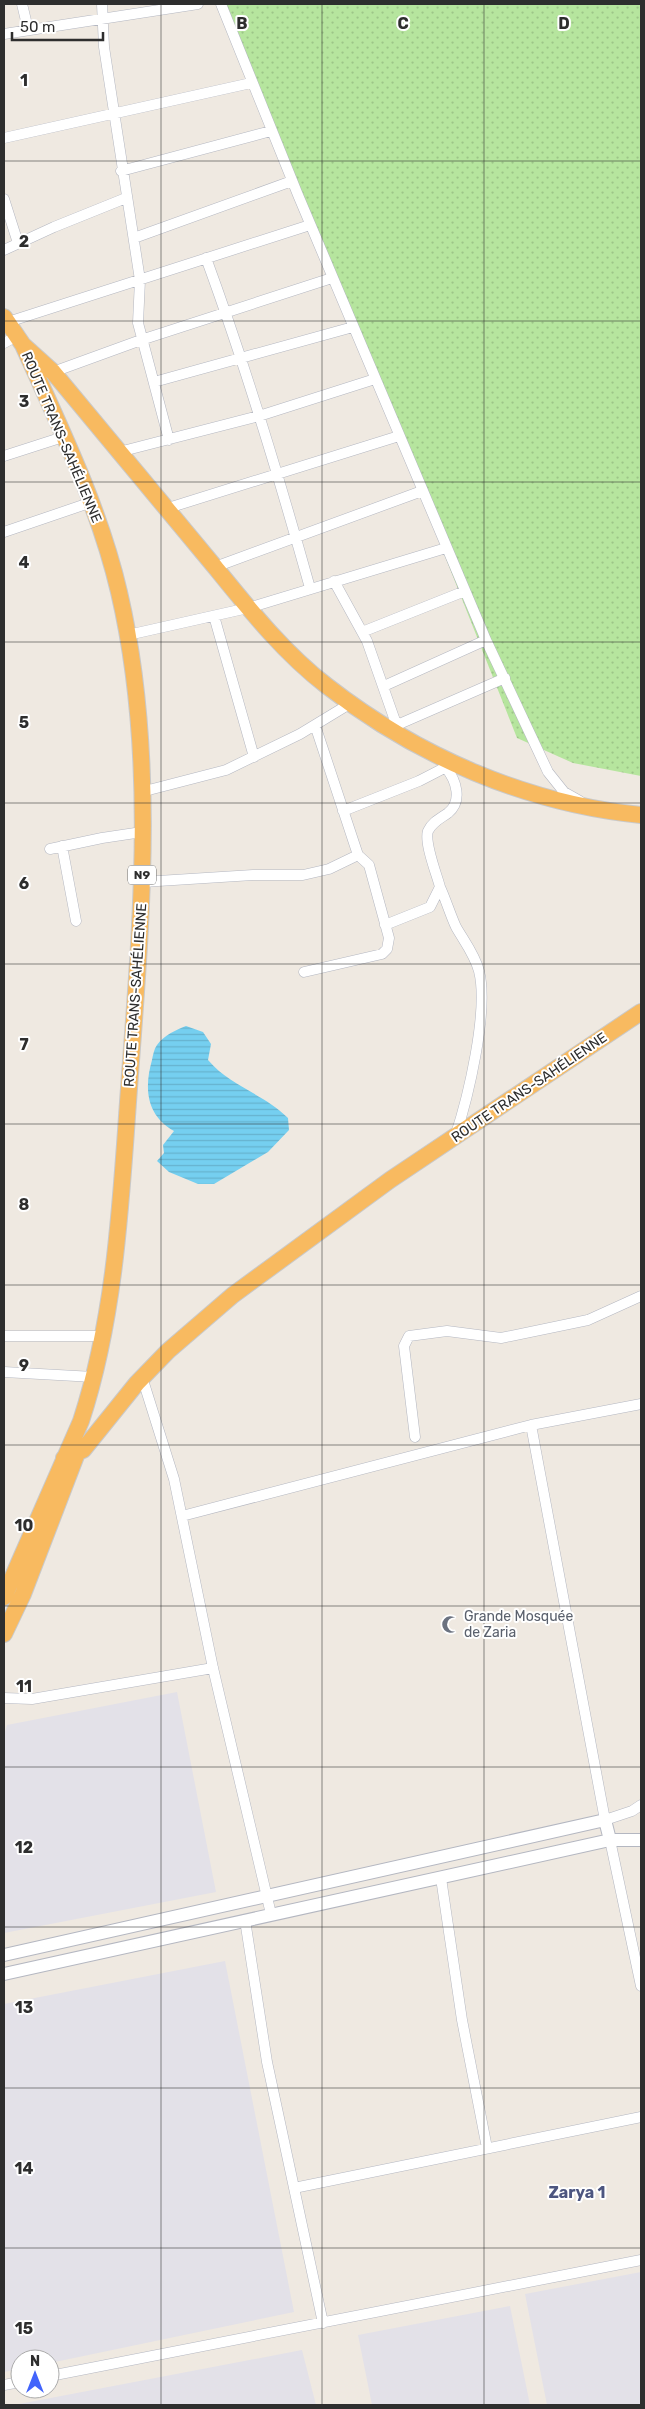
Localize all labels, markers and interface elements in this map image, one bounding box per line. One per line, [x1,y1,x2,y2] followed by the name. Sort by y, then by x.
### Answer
[12,10,104,42] scale bar
[236,14,248,33] text: B
[397,14,409,33] text: C
[558,14,570,33] text: D
[20,18,55,36] text: 50 m
[20,71,28,90] text: 1
[19,232,29,251] text: 2
[18,349,106,525] street label: ROUTE TRANS-SAHÉLIENNE
[19,392,29,411] text: 3
[19,553,30,572] text: 4
[19,713,29,732] text: 5
[128,866,156,884] road number: N9
[19,874,29,893] text: 6
[120,902,150,1088] street label: ROUTE TRANS-SAHÉLIENNE
[448,1028,610,1146] street label: ROUTE TRANS-SAHÉLIENNE
[19,1035,29,1054] text: 7
[19,1195,30,1214] text: 8
[19,1356,29,1375] text: 9
[15,1516,34,1535] text: 10
[464,1608,573,1641] place label: Grande Mosquée de Zaria
[440,1614,460,1634] mosque icon: Grande Mosquée de Zaria
[16,1677,32,1696] text: 11
[15,1838,33,1857] text: 12
[15,1998,33,2017] text: 13
[15,2159,34,2178] text: 14
[548,2183,606,2202] district label: Zarya 1
[15,2319,33,2338] text: 15
[10,2349,60,2399] north arrow
[30,2353,40,2370] text: N

